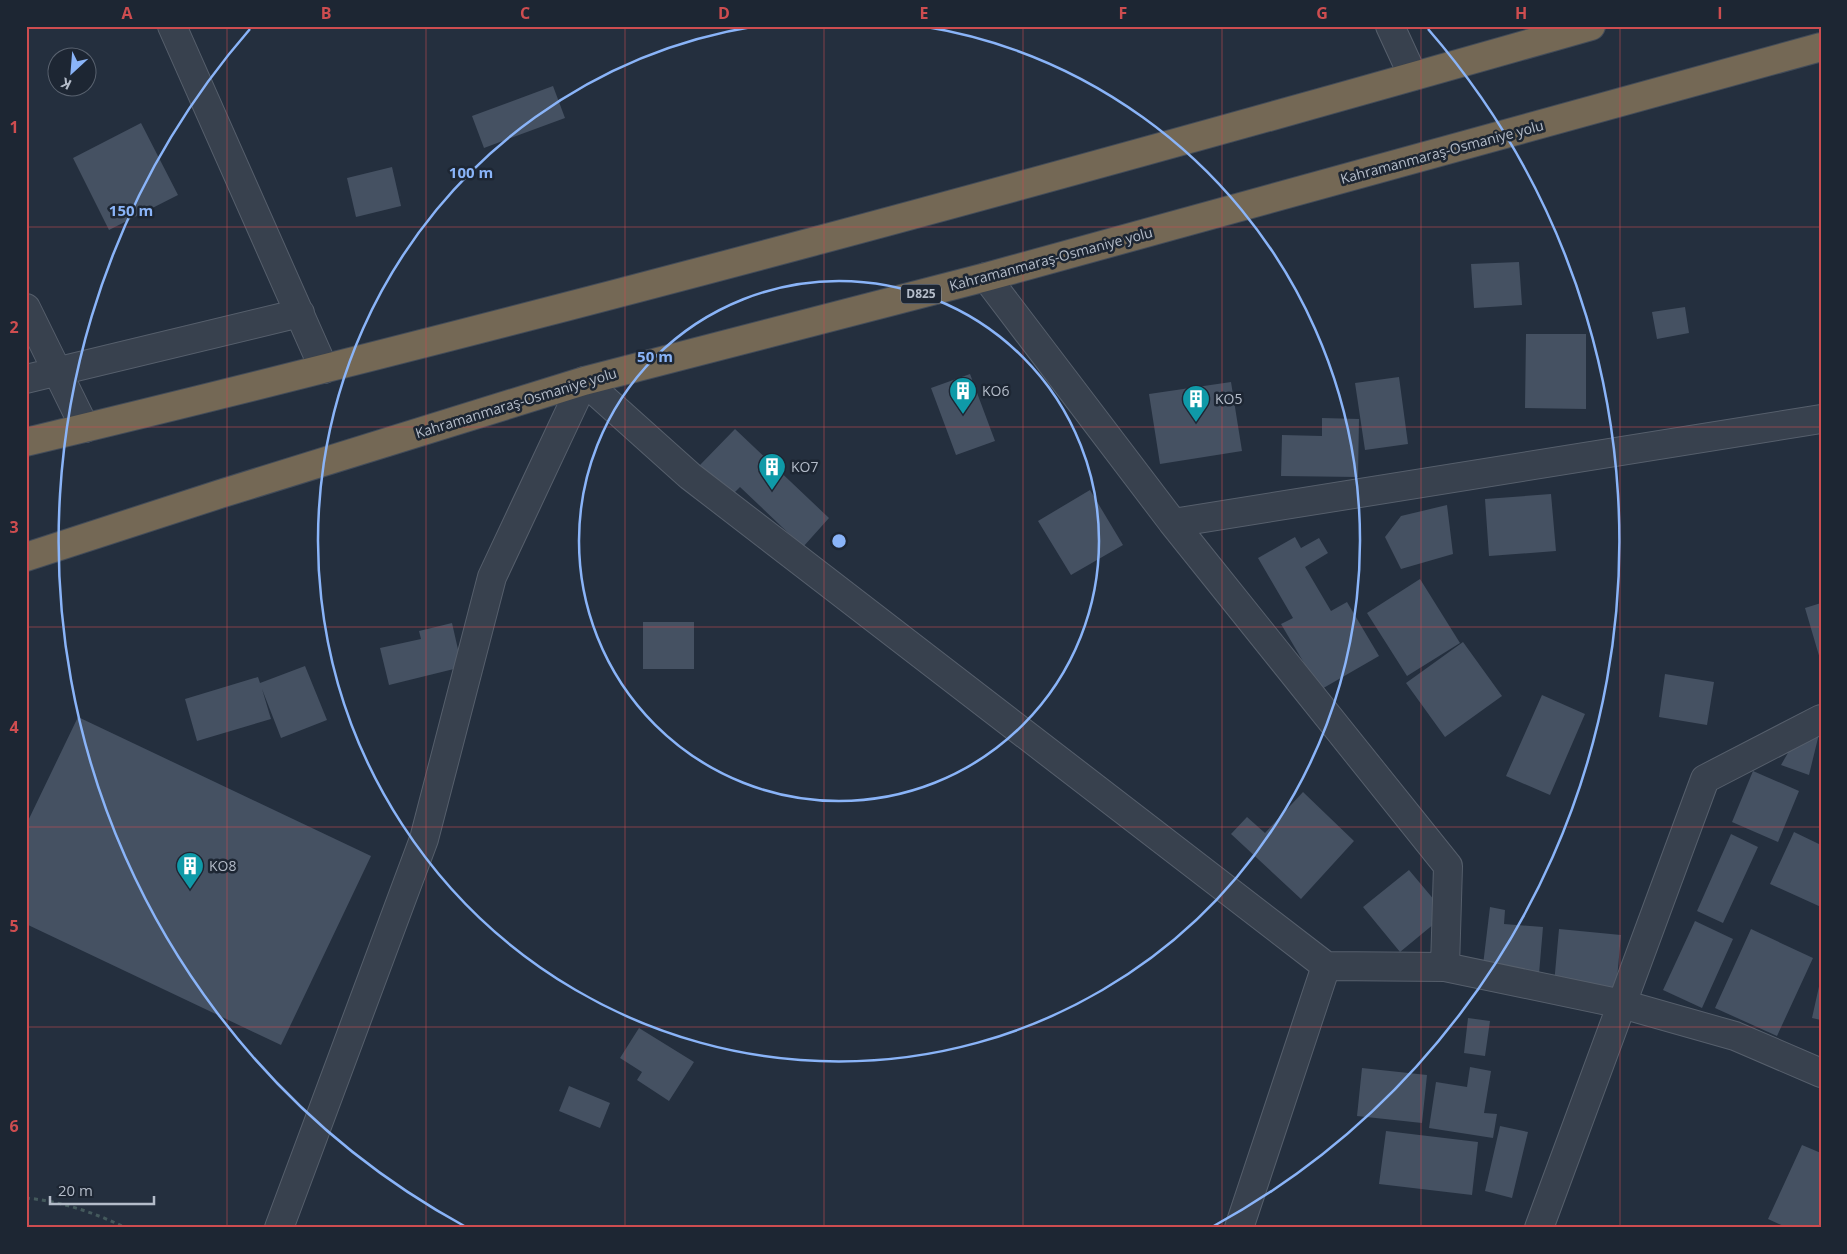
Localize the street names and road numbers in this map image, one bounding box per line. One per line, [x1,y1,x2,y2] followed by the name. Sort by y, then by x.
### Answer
[1338,115,1546,188] street label: Kahramanmaraş-Osmaniye yolu
[947,222,1155,295] street label: Kahramanmaraş-Osmaniye yolu
[901,284,941,304] road number: D825
[413,363,619,442] street label: Kahramanmaraş-Osmaniye yolu

